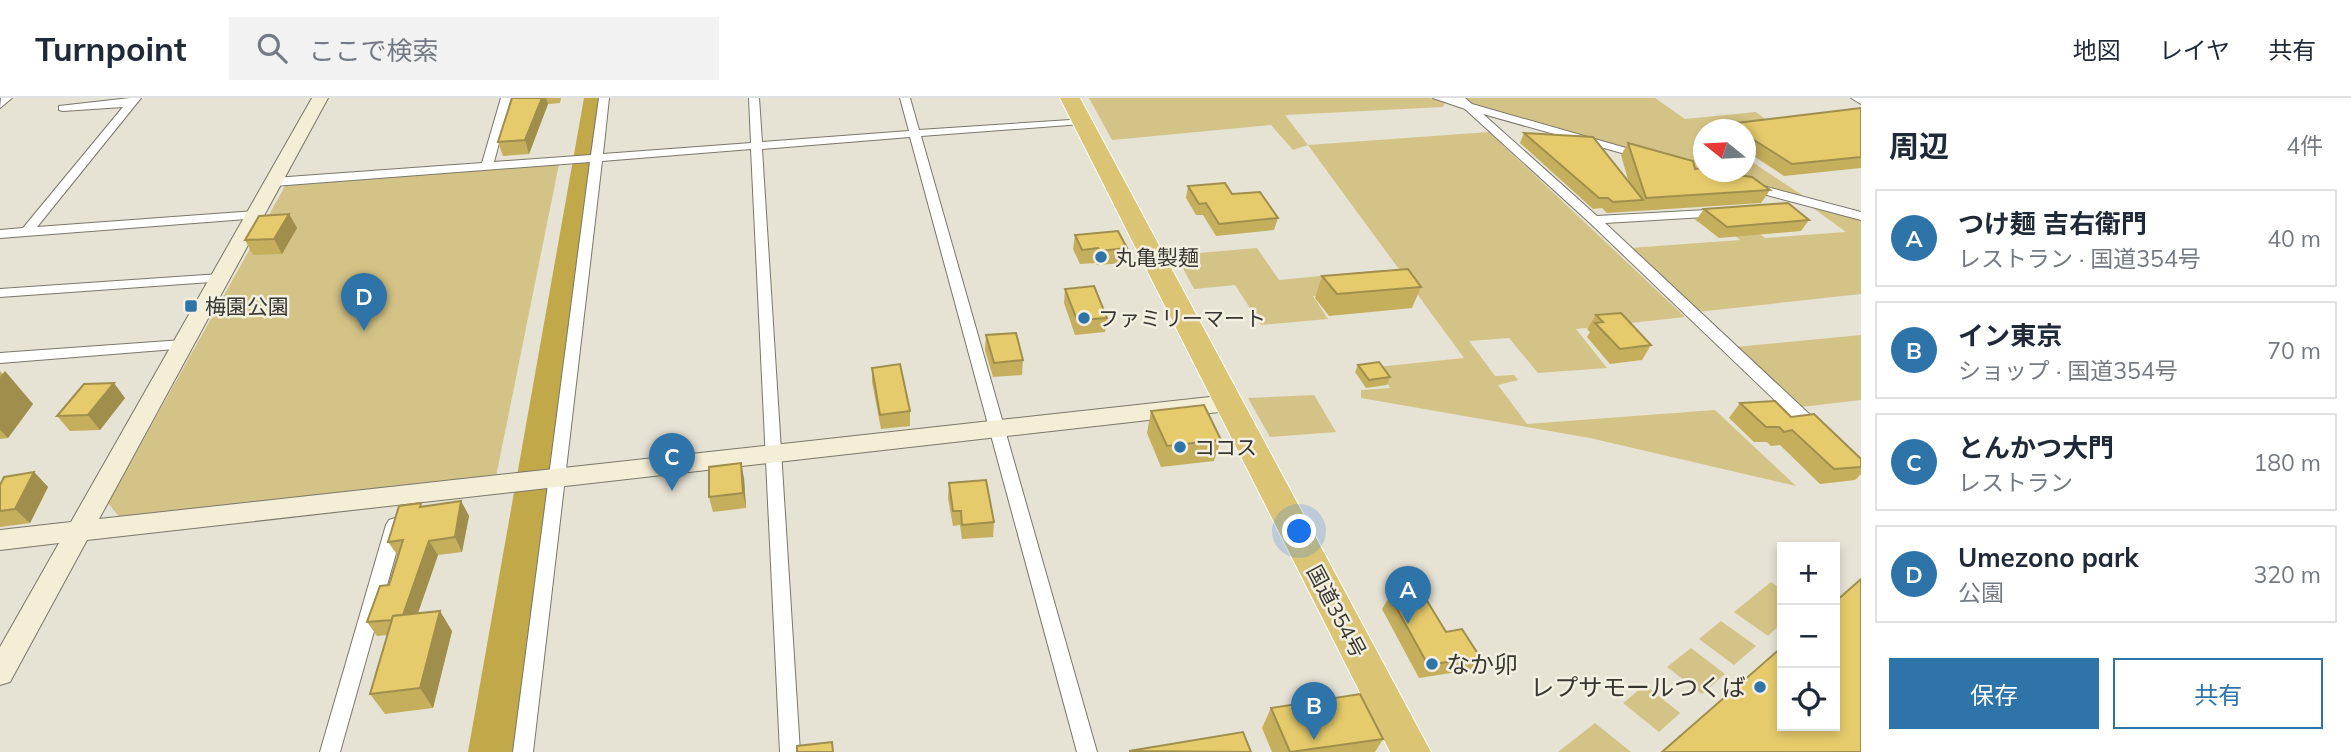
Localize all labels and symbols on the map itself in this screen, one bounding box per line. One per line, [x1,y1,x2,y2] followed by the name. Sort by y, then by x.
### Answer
[1693,119,1756,182] north arrow
[1115,244,1199,270] place label: 丸亀製麺
[1093,249,1109,265] marker: 丸亀製麺
[341,273,387,331] pin: D
[205,293,289,319] place label: 梅園公園
[183,298,199,314] marker: 梅園公園
[1098,305,1266,331] place label: ファミリーマート
[1076,310,1092,326] marker: ファミリーマート
[649,433,695,491] pin: C
[1194,434,1257,460] place label: ココス
[1172,439,1188,455] marker: ココス
[1282,514,1316,548] your location
[1302,560,1372,662] street label: 国道354号
[1385,566,1431,624] pin: A
[1446,649,1518,679] place label: なか卯
[1424,656,1440,672] marker: なか卯
[1530,672,1746,702] place label: レプサモールつくば
[1752,679,1768,695] marker: レプサモールつくば
[1291,682,1337,740] pin: B

